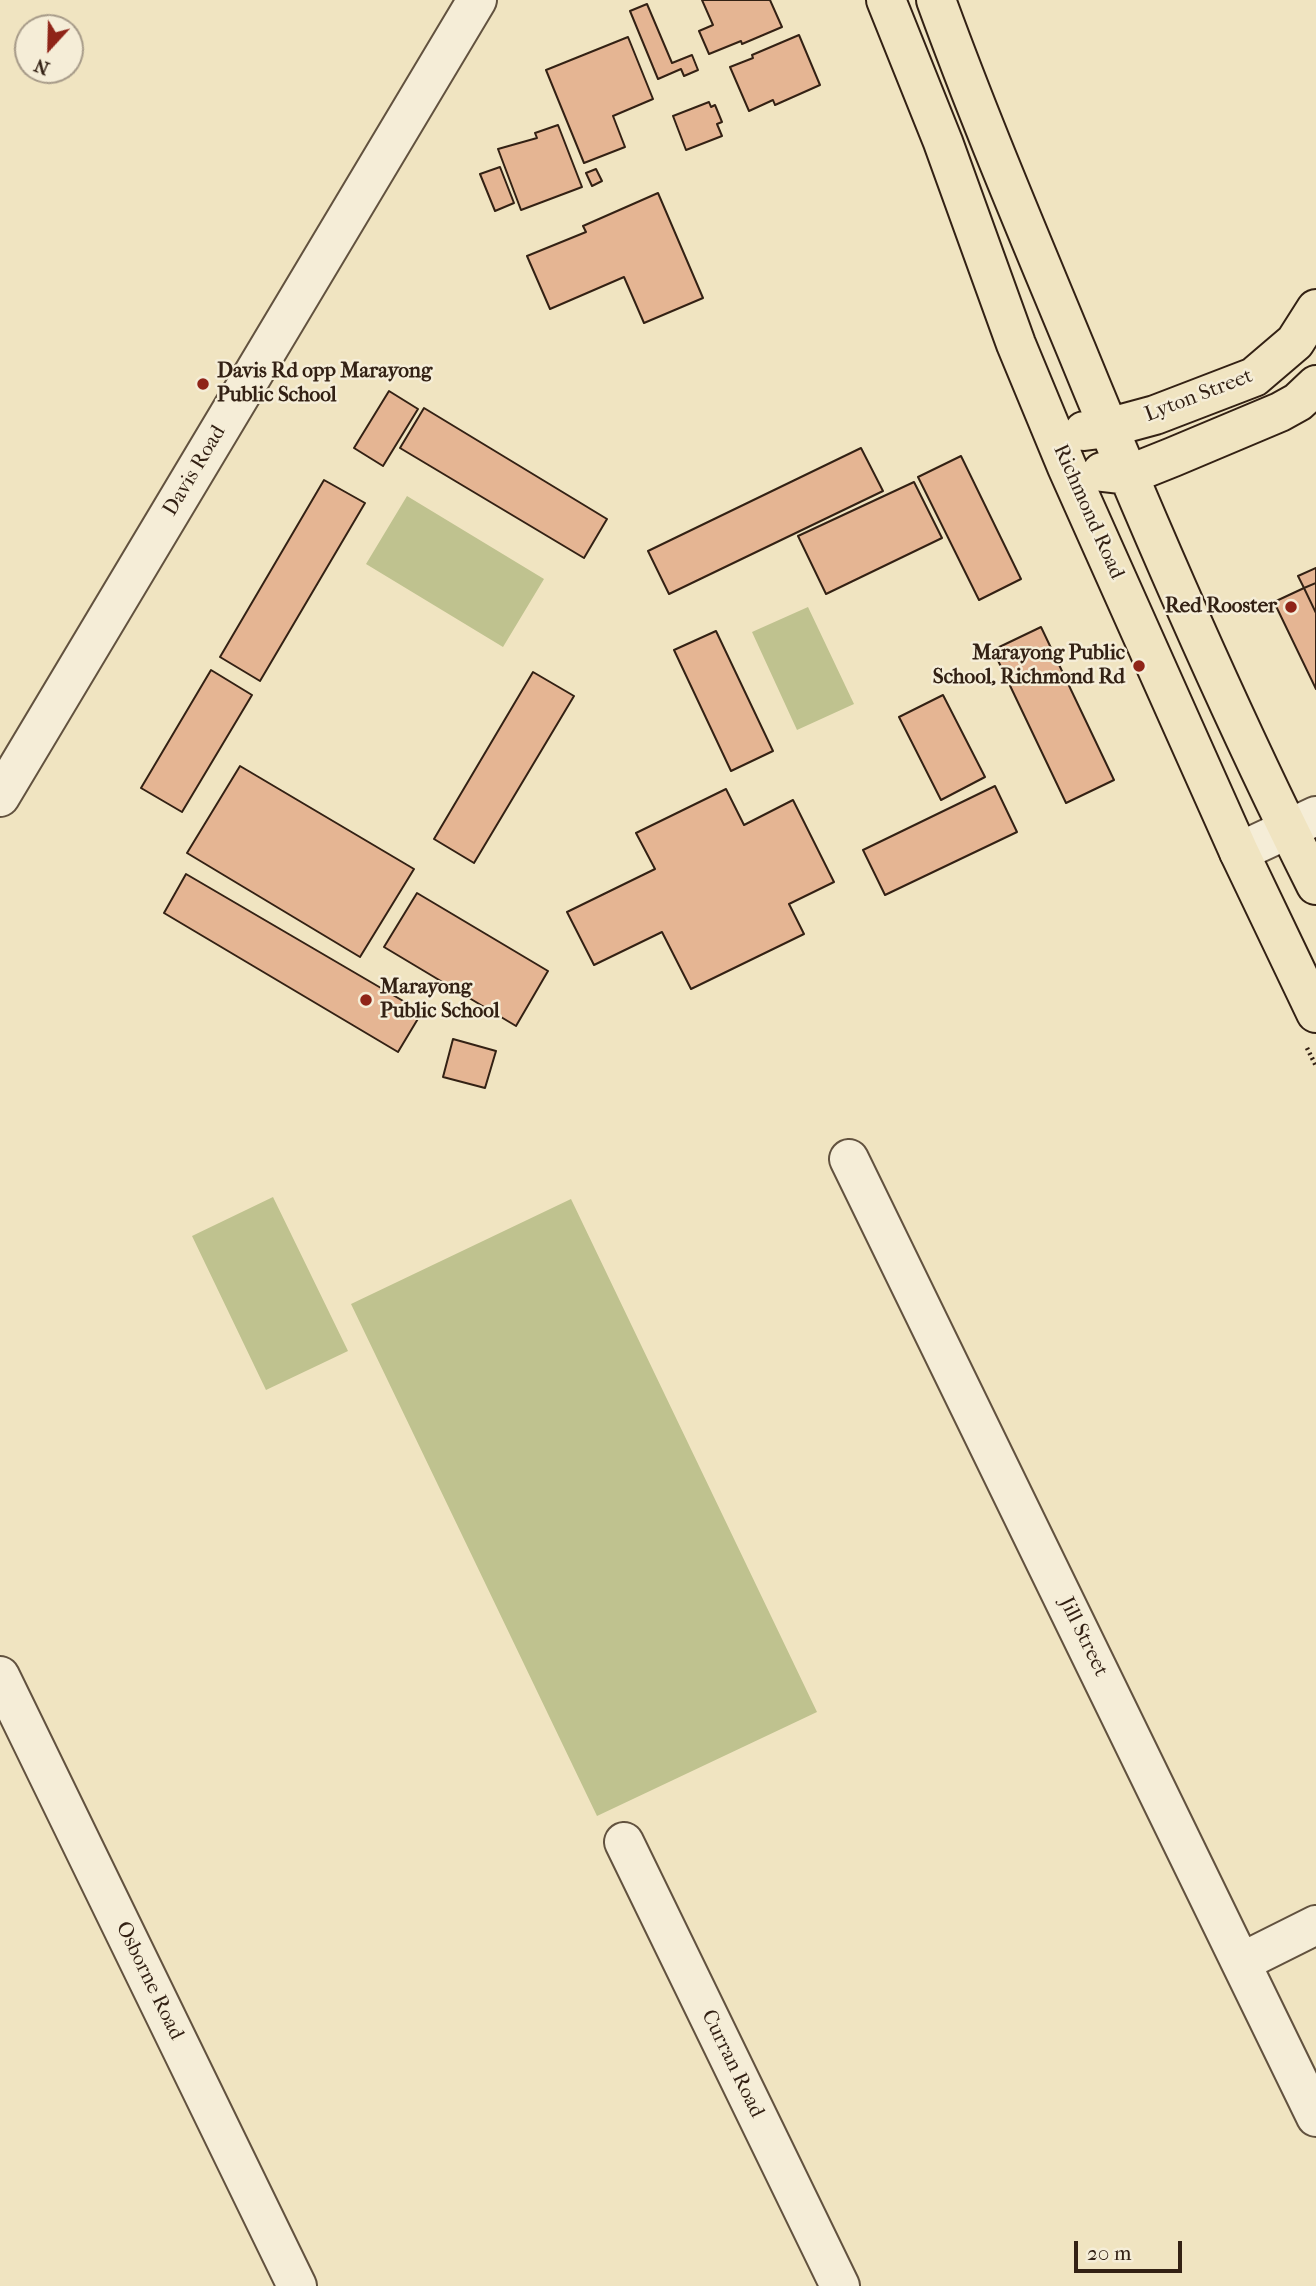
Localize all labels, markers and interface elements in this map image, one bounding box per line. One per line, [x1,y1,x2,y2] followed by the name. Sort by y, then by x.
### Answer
[14,14,84,84] north arrow
[31,54,53,80] text: N
[217,359,432,409] place label: Davis Rd opp Marayong Public School
[1141,364,1257,428] street label: Lyton Street
[195,376,211,392] marker: Davis Rd opp Marayong Public School
[158,421,232,521] street label: Davis Road
[1047,441,1129,583] street label: Richmond Road
[1165,594,1277,620] place label: Red Rooster
[1283,599,1299,615] marker: Red Rooster
[933,641,1125,691] place label: Marayong Public School, Richmond Rd
[1131,658,1147,674] marker: Marayong Public School, Richmond Rd
[380,975,500,1025] place label: Marayong Public School
[358,992,374,1008] marker: Marayong Public School
[1053,1593,1113,1681] street label: Jill Street
[110,1918,188,2044] street label: Osborne Road
[695,2006,769,2122] street label: Curran Road
[1078,2226,1186,2270] scale bar
[1087,2241,1131,2265] text: 20 m

